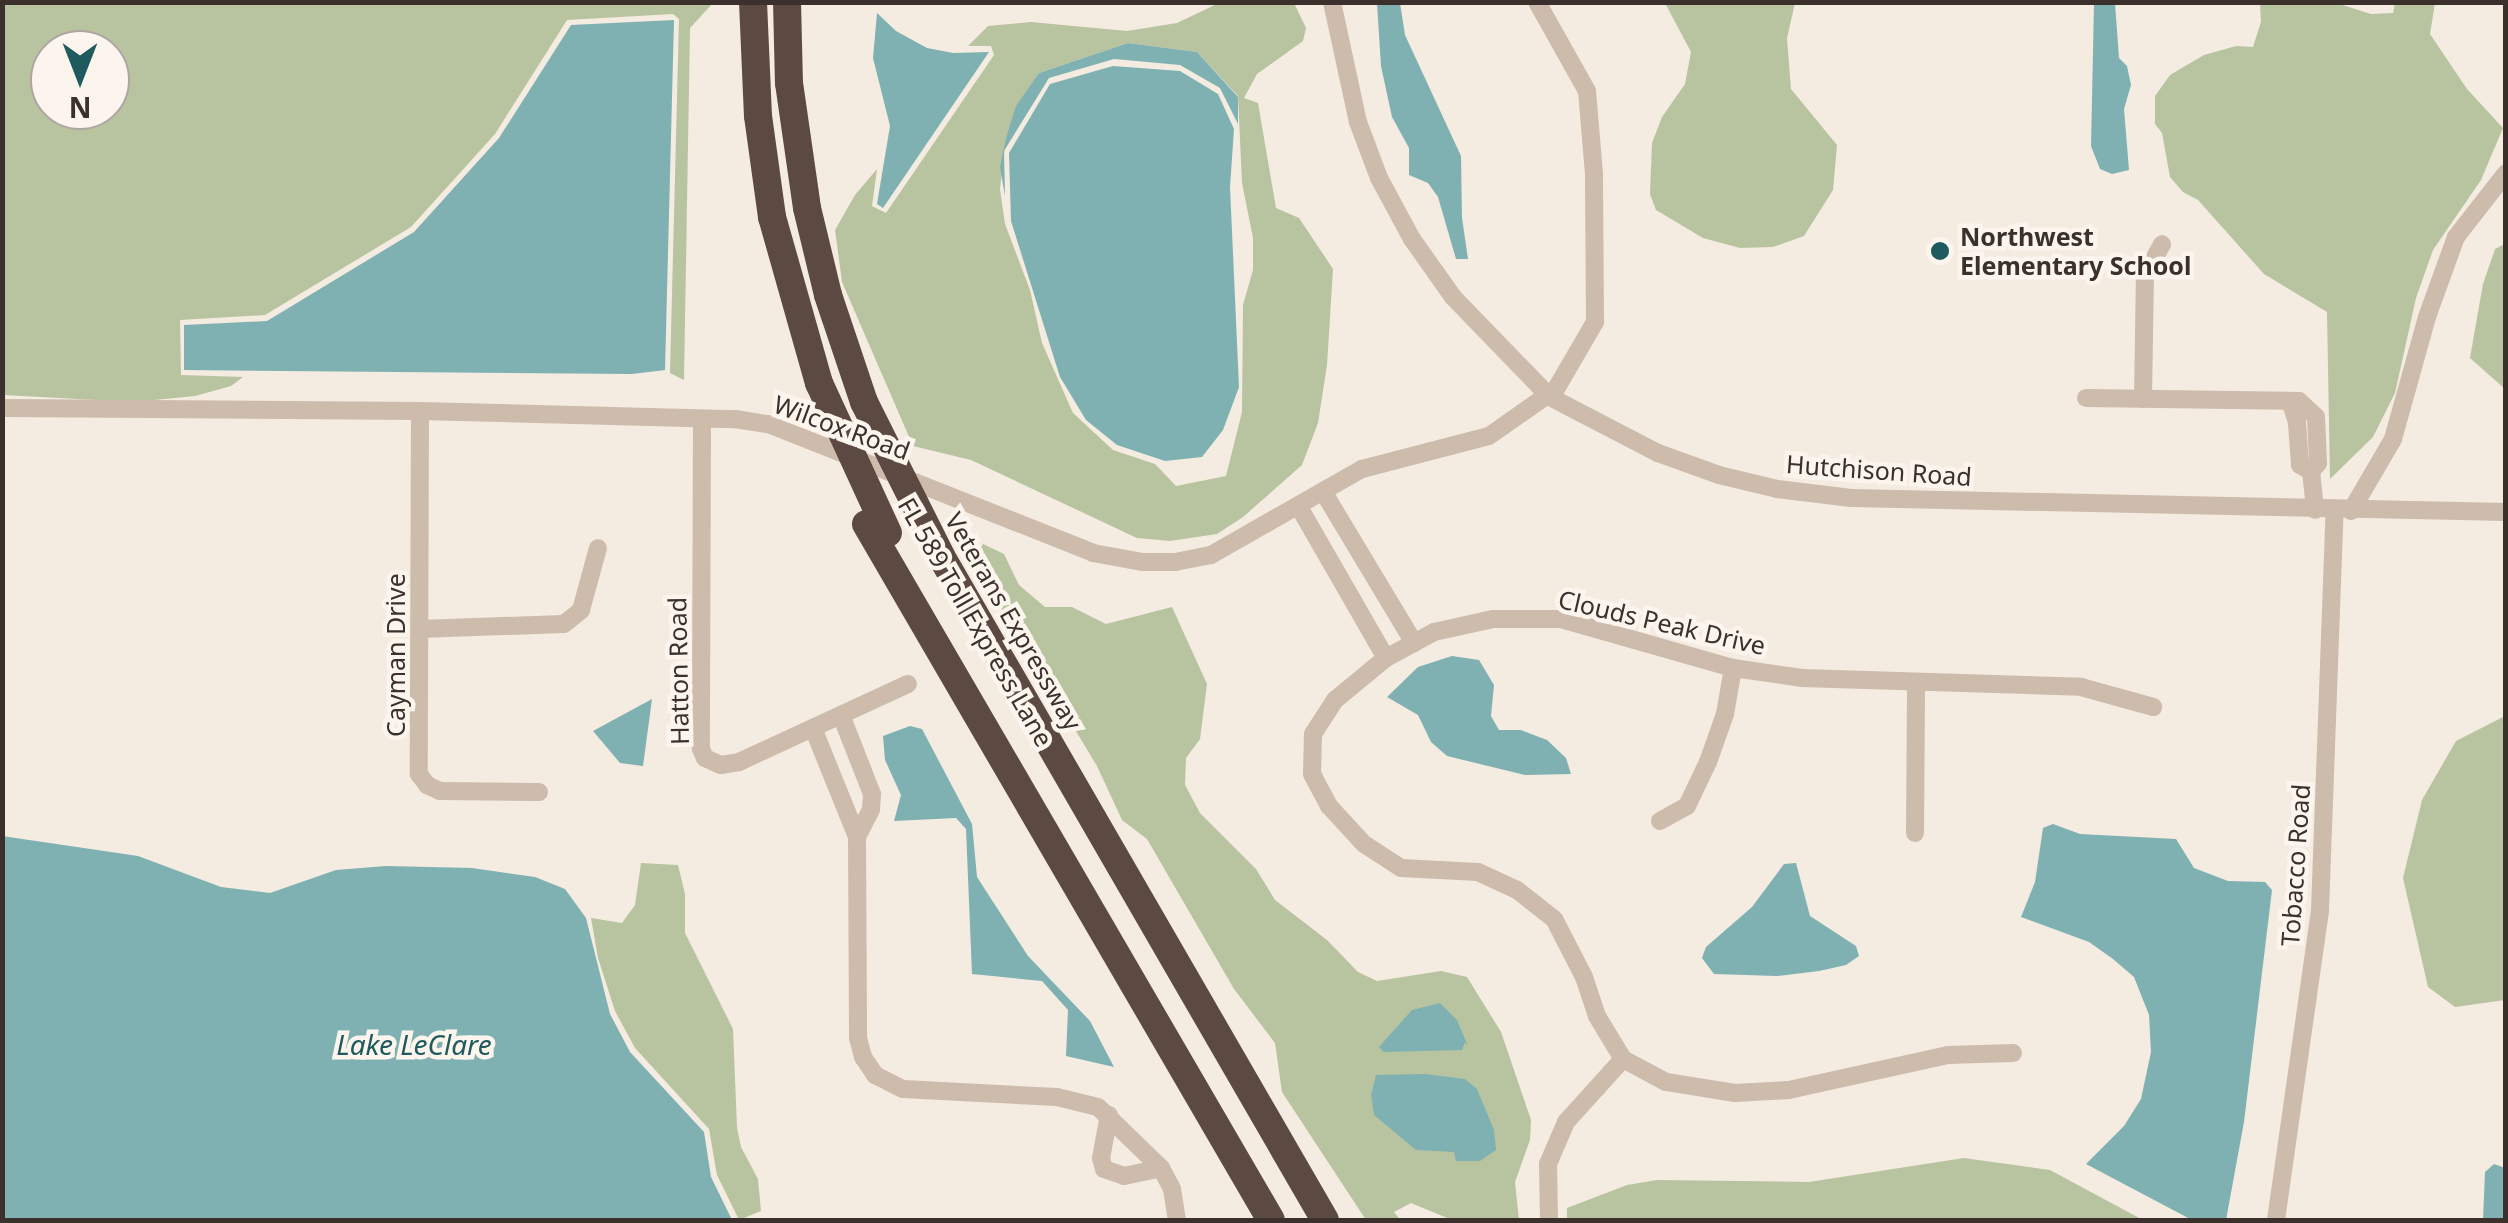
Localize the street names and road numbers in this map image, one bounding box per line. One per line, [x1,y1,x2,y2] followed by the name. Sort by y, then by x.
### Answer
[770,389,914,465] street label: Wilcox Road
[1785,449,1973,491] street label: Hutchison Road
[892,492,1060,752] street label: FL 589 Toll Express Lane
[939,507,1089,735] street label: Veterans Expressway
[380,573,410,737] street label: Cayman Drive
[1556,584,1768,660] street label: Clouds Peak Drive
[662,597,694,745] street label: Hatton Road
[2274,783,2316,947] street label: Tobacco Road

